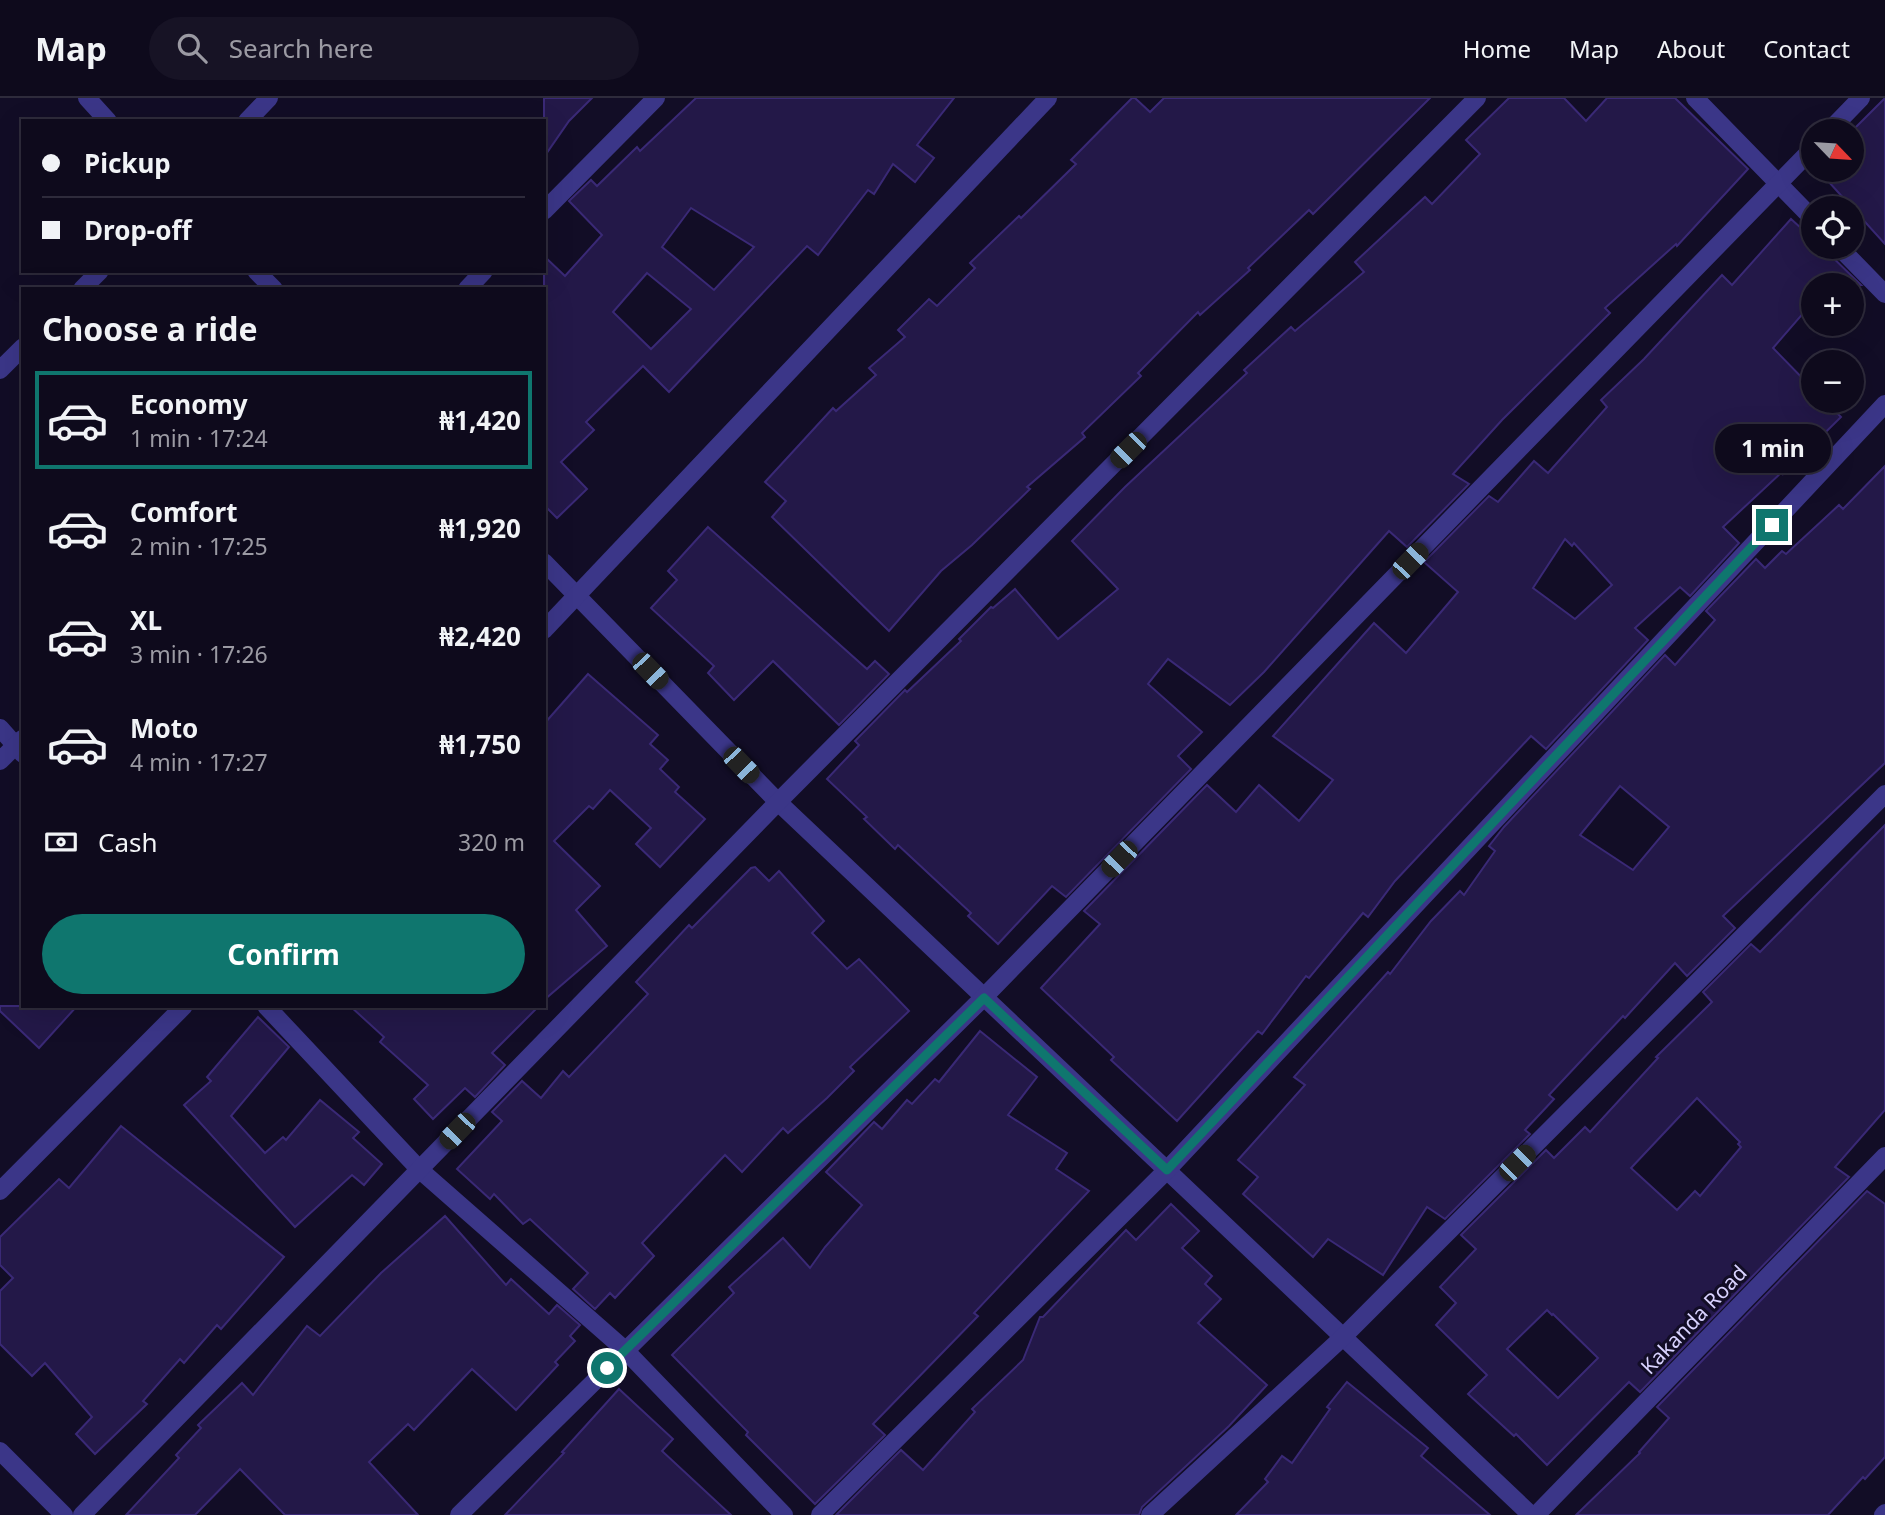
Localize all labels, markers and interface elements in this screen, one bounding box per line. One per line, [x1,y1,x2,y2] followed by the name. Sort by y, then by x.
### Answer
[149,17,639,80] search box
[35,26,107,71] text: Map
[173,29,211,67] icon: search
[229,30,373,66] text: Search here
[1463,32,1531,65] text: Home
[1569,32,1619,65] text: Map
[1657,32,1725,65] text: About
[1763,32,1850,65] text: Contact
[1801,119,1864,182] north arrow
[1801,119,1864,413] map controls
[84,145,171,181] text: Pickup
[1801,196,1864,259] button: locate
[84,212,191,248] text: Drop-off
[1801,273,1864,336] button: +
[42,307,258,350] text: Choose a ride
[1801,350,1864,413] button: −
[130,386,248,422] text: Economy
[46,389,109,452] icon: car
[439,402,521,438] text: ₦1,420
[130,422,268,454] text: 1 min · 17:24
[1714,424,1830,472] callout: 1 min
[1106,428,1151,472] car
[1741,432,1805,464] text: 1 min
[130,494,238,530] text: Comfort
[46,497,109,560] icon: car
[1756,509,1788,541] route end
[439,510,521,546] text: ₦1,920
[130,530,268,562] text: 2 min · 17:25
[1388,539,1433,583] car
[130,602,162,638] text: XL
[46,605,109,668] icon: car
[439,618,521,654] text: ₦2,420
[130,638,268,670] text: 3 min · 17:26
[628,649,673,693] car
[130,710,198,746] text: Moto
[46,713,109,776] icon: car
[439,726,521,762] text: ₦1,750
[719,743,764,787] car
[130,746,268,778] text: 4 min · 17:27
[42,823,80,861] icon: cash
[98,824,158,860] text: Cash
[458,826,525,858] text: 320 m
[1097,837,1142,881] car
[42,914,525,994] button: Confirm
[435,1109,480,1153] car
[1495,1141,1540,1185] car
[1634,1259,1752,1380] street label: Kakanda Road
[591,1352,623,1384] route start

